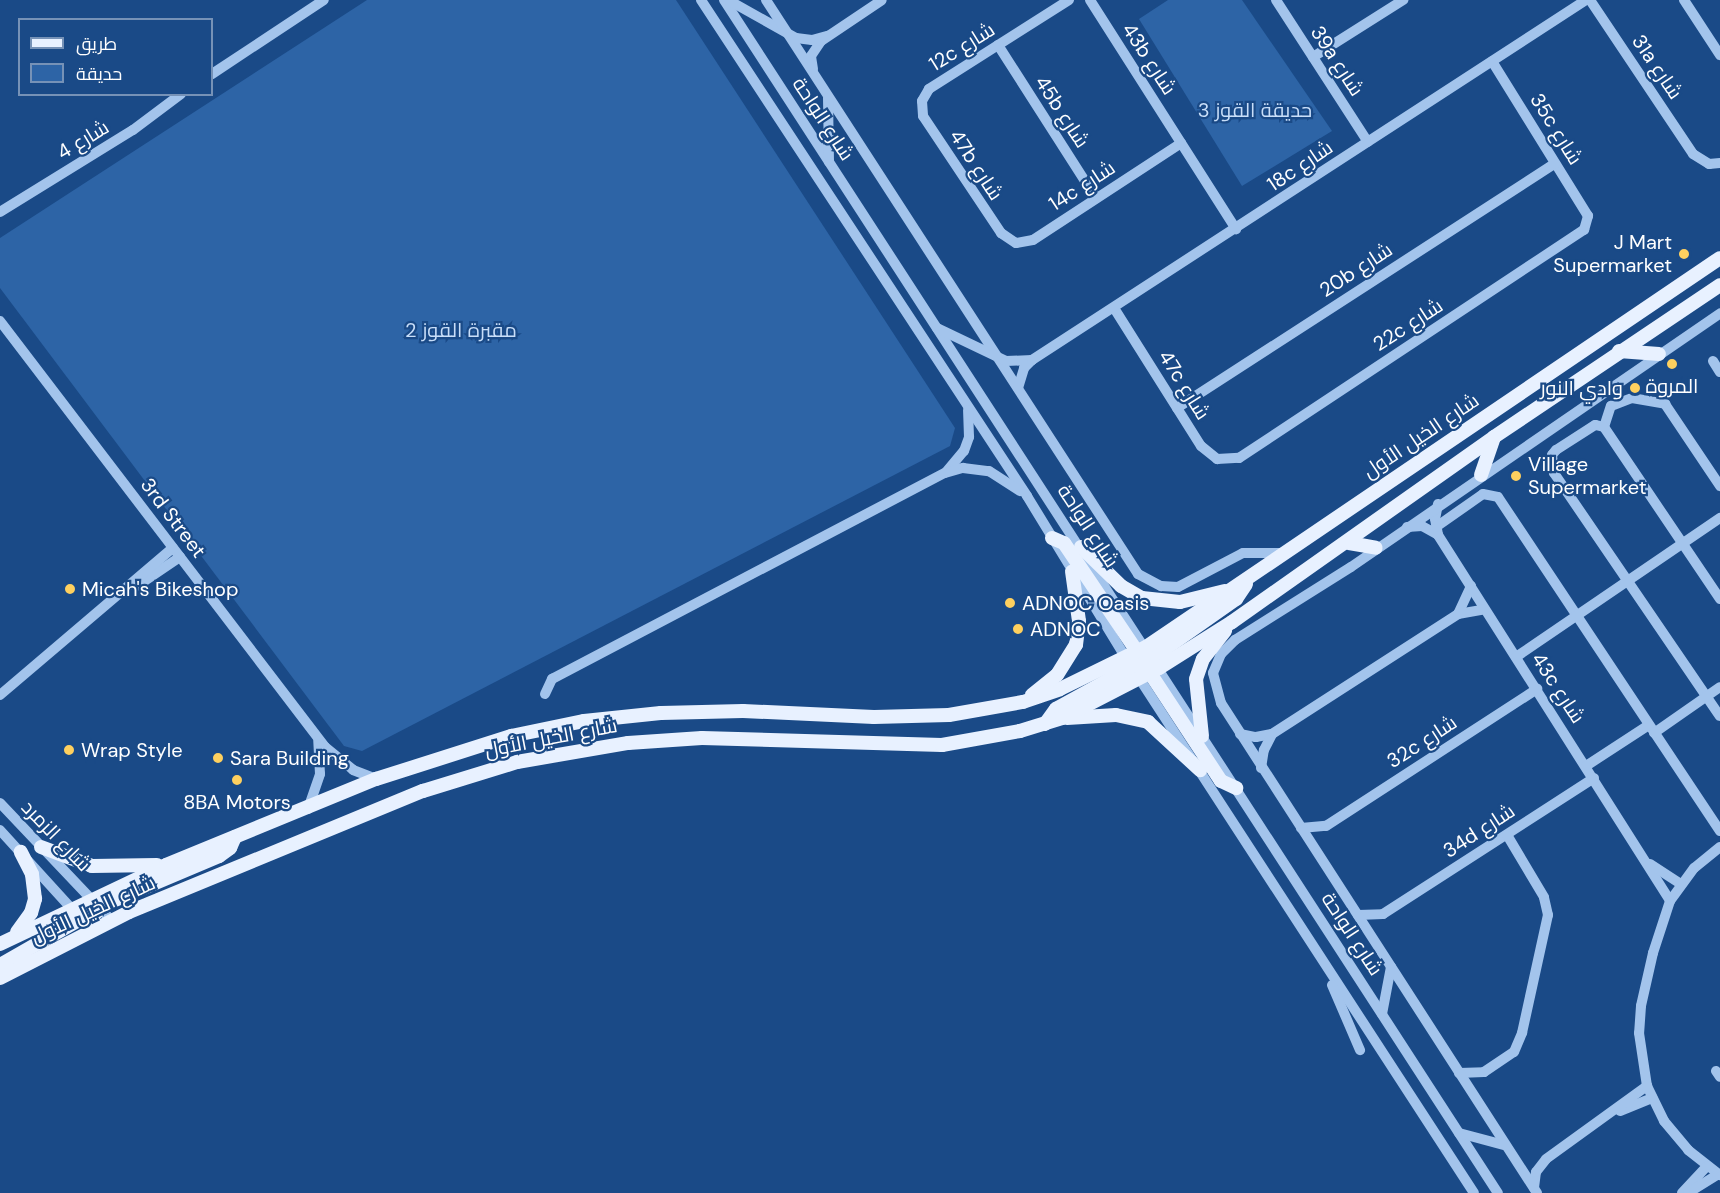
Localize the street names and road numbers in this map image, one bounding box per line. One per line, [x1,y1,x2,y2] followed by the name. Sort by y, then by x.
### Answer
[925,18,999,76] street label: 12c شارع
[1117,19,1181,99] street label: 43b شارع
[1305,21,1369,101] street label: 39a شارع
[1627,30,1687,104] street label: 31a شارع
[1030,72,1094,152] street label: 45b شارع
[787,73,859,165] street label: شارع الواحة
[1525,89,1587,169] street label: 35c شارع
[53,115,113,165] street label: شارع 4
[944,125,1008,205] street label: 47b شارع
[1263,135,1337,197] street label: 18c شارع
[1044,156,1120,216] street label: 14c شارع
[1315,238,1397,302] street label: 20b شارع
[1369,294,1447,356] street label: 22c شارع
[1153,346,1215,424] street label: 47c شارع
[1358,388,1484,484] street label: شارع الخيل الأول
[135,473,211,563] street label: 3rd Street
[1052,480,1124,572] street label: شارع الواحة
[1526,648,1590,728] street label: 43c شارع
[1383,711,1461,773] street label: 32c شارع
[483,713,619,763] street label: شارع الخيل الأول
[16,795,96,877] street label: شارع الزمرد
[1439,799,1519,863] street label: 34d شارع
[27,871,159,949] street label: شارع الخيل الأول
[1316,888,1388,980] street label: شارع الواحة

